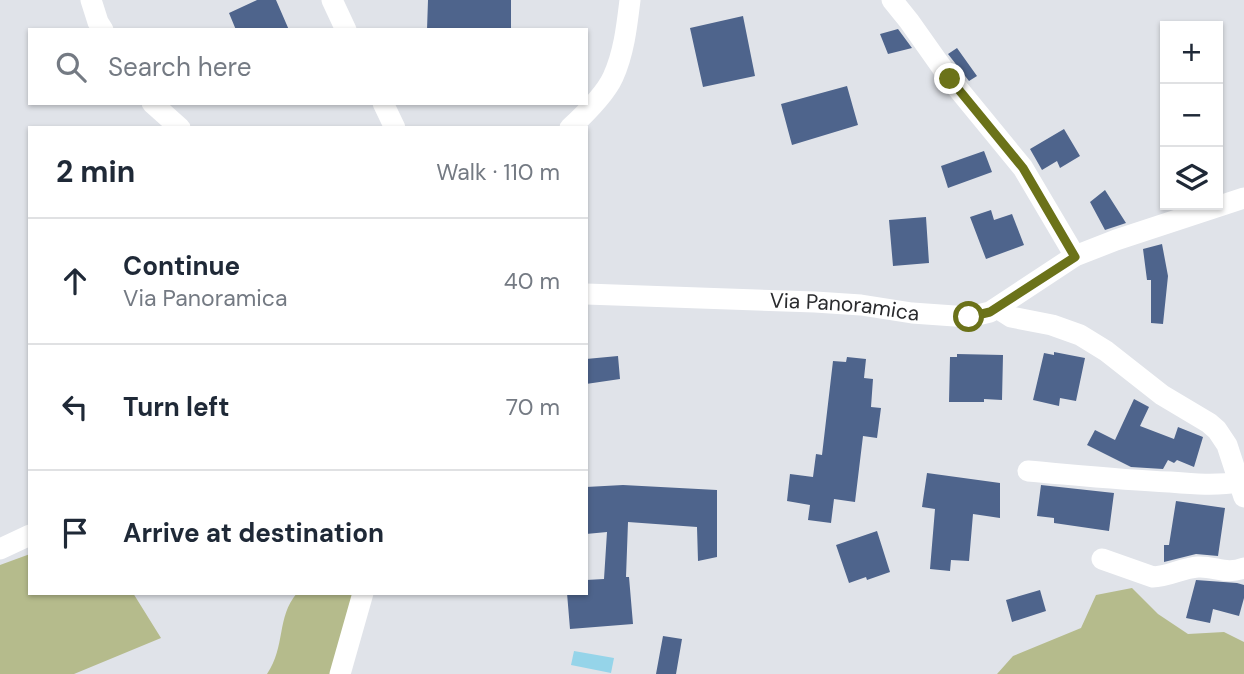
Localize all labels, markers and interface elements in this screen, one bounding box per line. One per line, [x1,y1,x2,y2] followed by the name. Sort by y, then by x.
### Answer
[1160,21,1223,210] map controls
[1160,21,1223,84] button: +
[28,28,588,105] search box
[52,48,90,86] icon: search
[108,50,251,84] text: Search here
[934,63,965,94] route end
[1160,84,1223,147] button: −
[1160,147,1223,210] button: layers
[56,152,135,191] text: 2 min
[436,157,560,187] text: Walk · 110 m
[123,249,240,283] text: Continue
[56,262,94,300] icon: ahead
[504,266,560,296] text: 40 m
[123,283,287,313] text: Via Panoramica
[769,286,920,327] street label: Via Panoramica
[953,301,984,332] route start
[56,388,94,426] icon: left
[123,390,230,424] text: Turn left
[506,392,560,422] text: 70 m
[56,514,94,552] icon: arrive
[123,516,384,550] text: Arrive at destination

